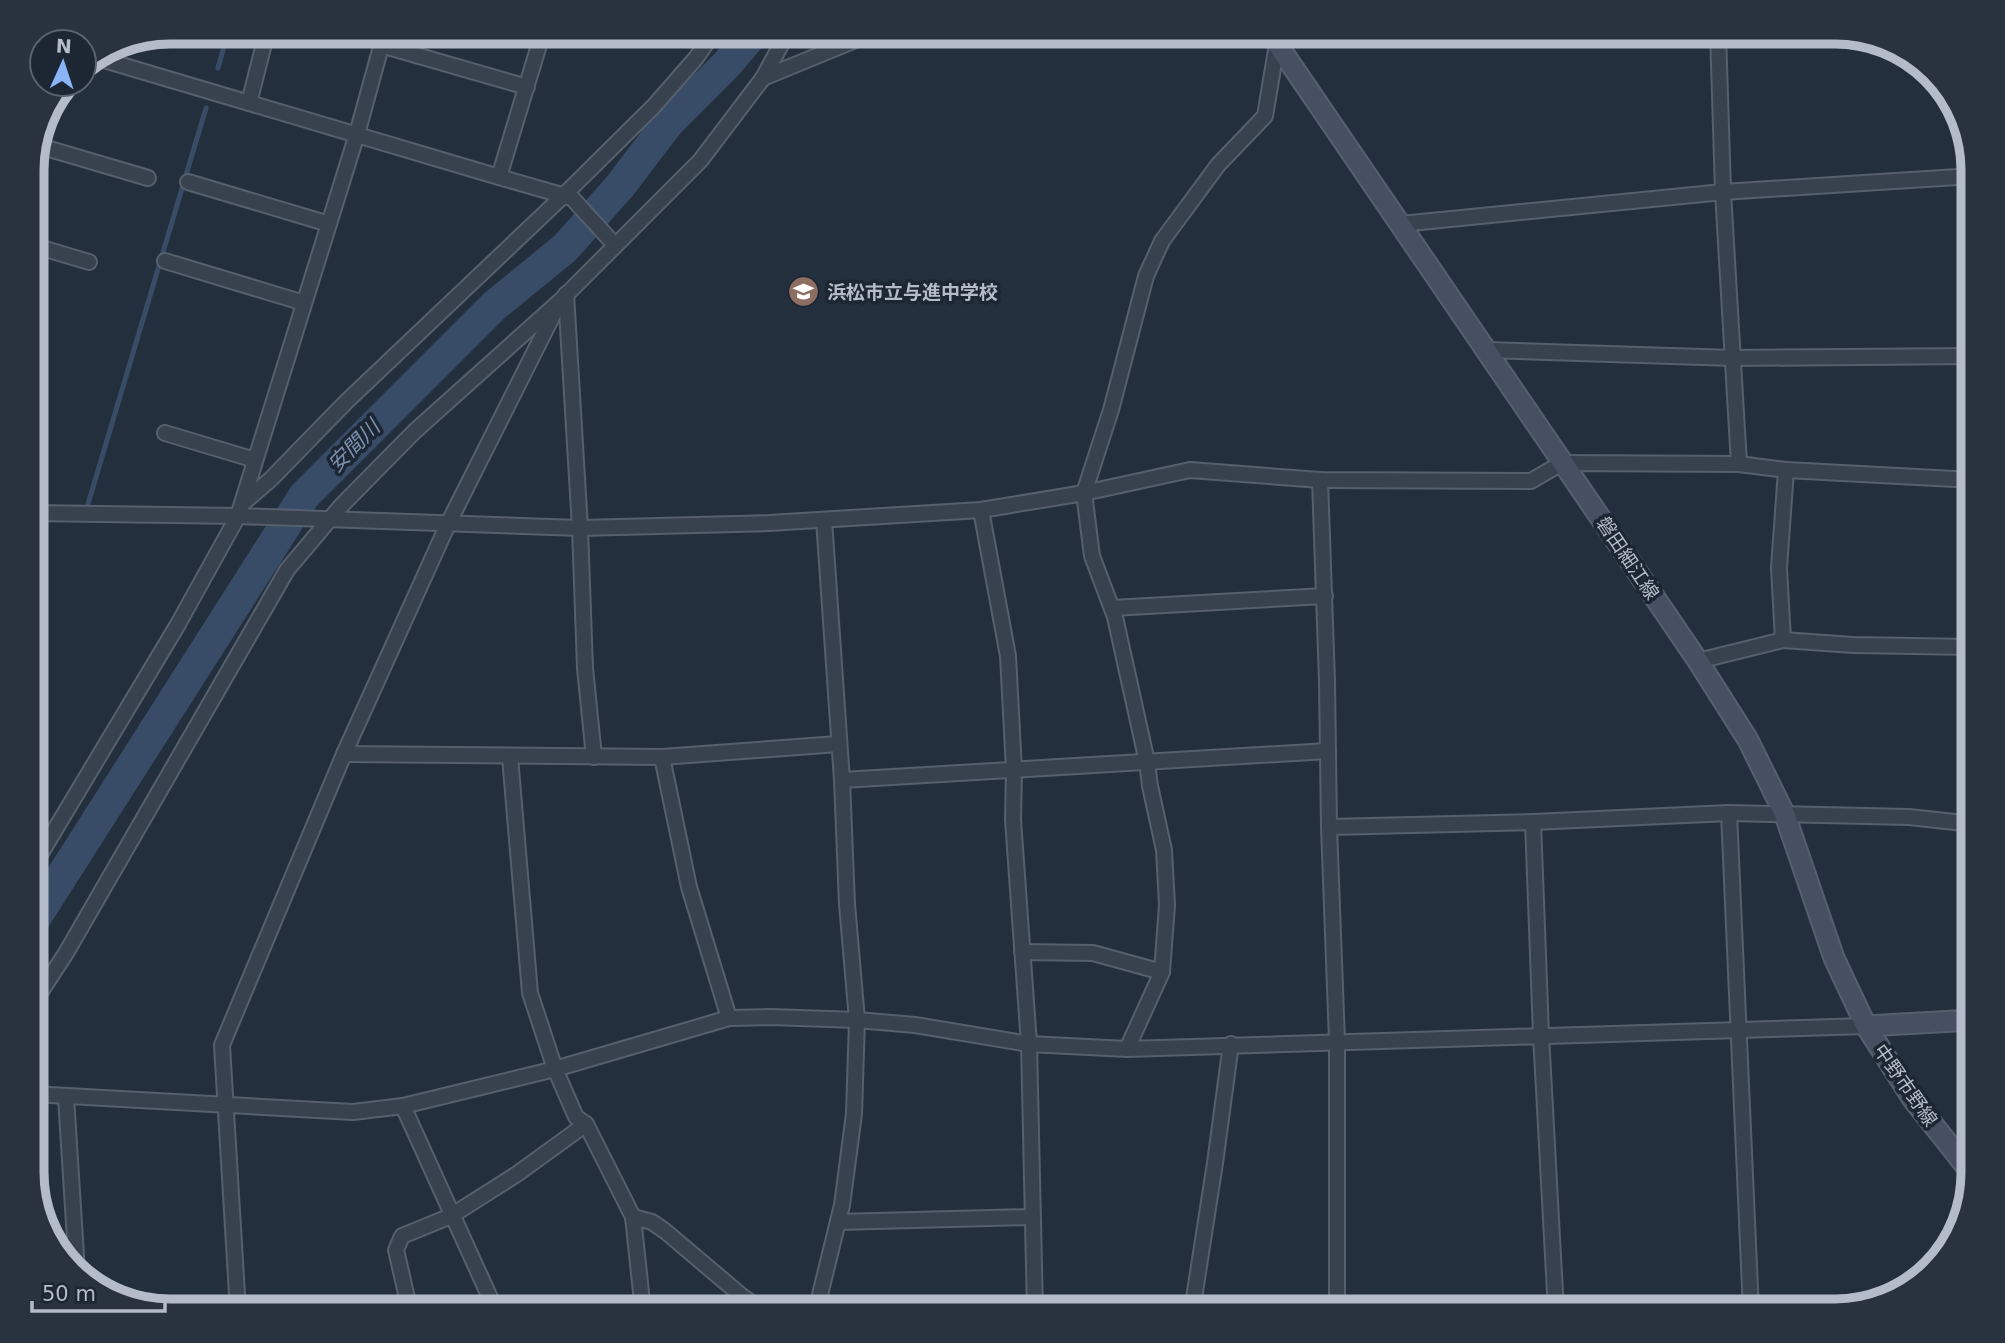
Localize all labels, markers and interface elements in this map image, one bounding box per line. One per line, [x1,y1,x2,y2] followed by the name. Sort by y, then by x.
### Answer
[28,28,98,98] north arrow
[55,35,72,57] text: N
[787,275,821,309] school or university icon: 浜松市立与進中学校
[827,281,998,303] place label: 浜松市立与進中学校
[323,414,386,477] water label: 安間川
[1592,512,1664,604] street label: 磐田細江線
[1870,1040,1942,1130] street label: 中野市野線
[32,1270,164,1314] scale bar
[42,1282,96,1306] text: 50 m

